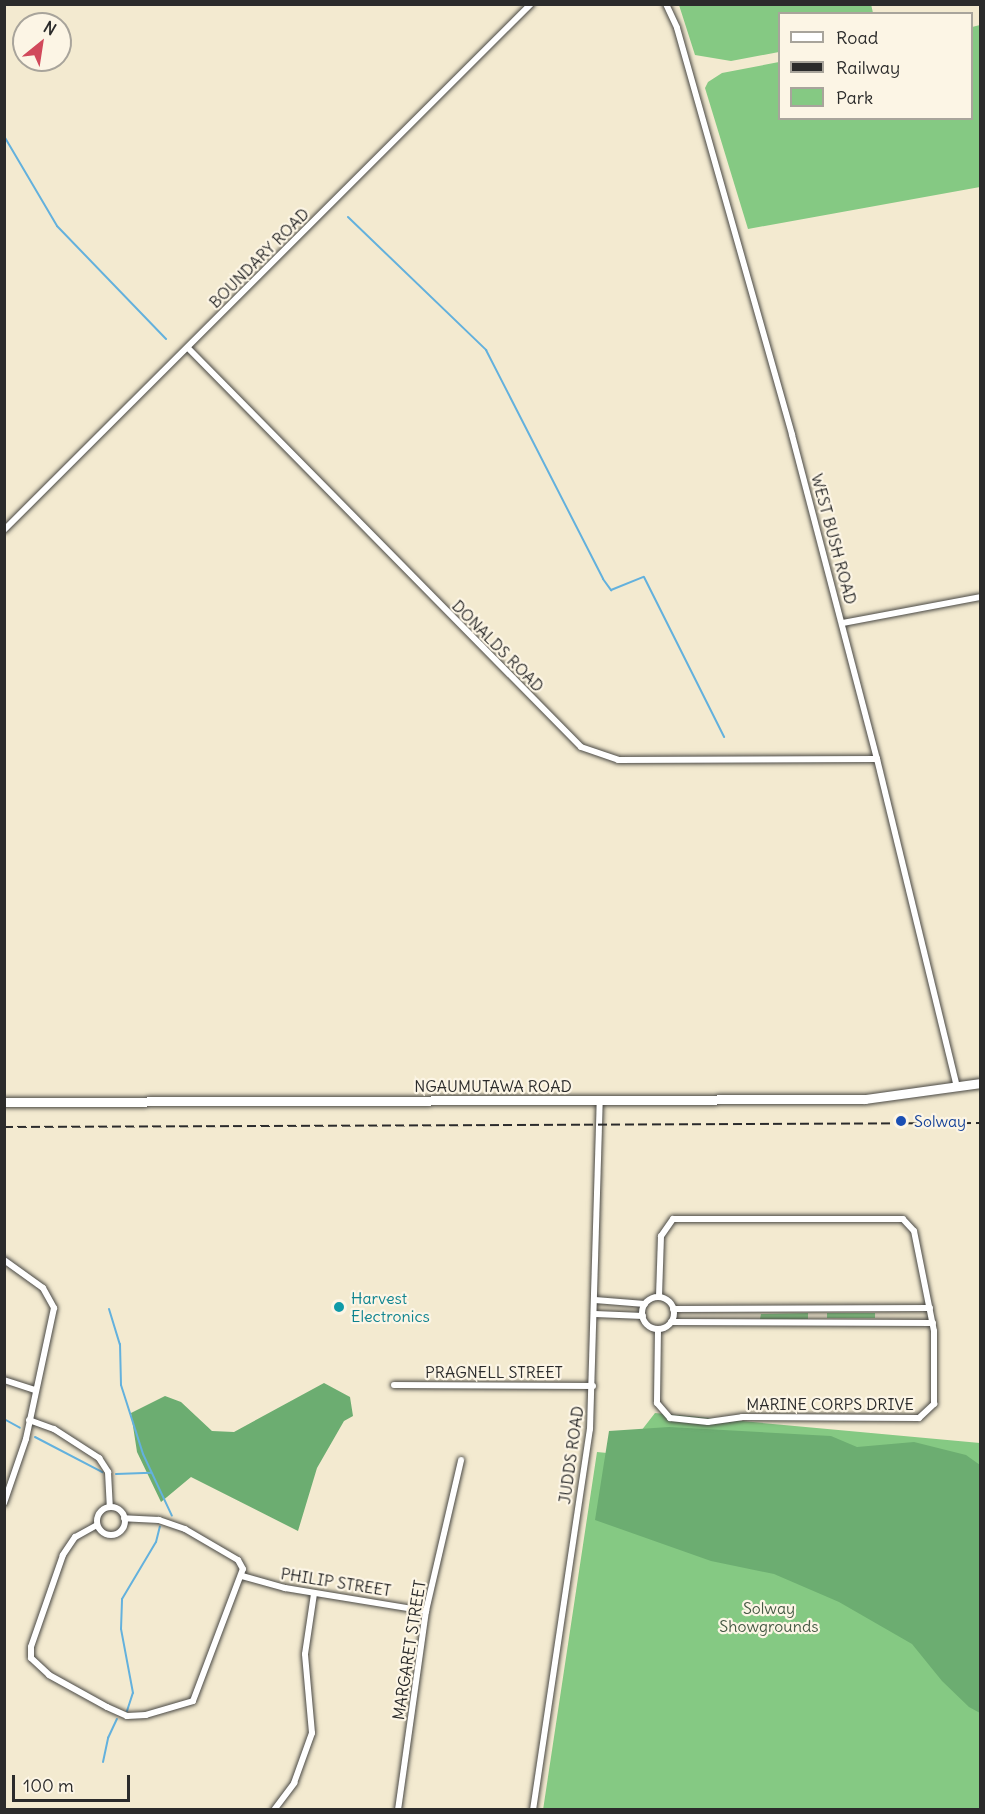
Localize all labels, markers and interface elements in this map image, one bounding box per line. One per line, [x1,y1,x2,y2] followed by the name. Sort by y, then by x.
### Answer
[12,12,72,72] north arrow
[778,12,973,120] legend
[40,17,60,40] text: N
[836,26,878,49] text: Road
[836,56,900,79] text: Railway
[836,86,873,109] text: Park
[205,204,313,312] street label: BOUNDARY ROAD
[807,472,861,606] street label: WEST BUSH ROAD
[448,596,548,696] street label: DONALDS ROAD
[414,1076,572,1096] street label: NGAUMUTAWA ROAD
[914,1111,966,1131] place label: Solway
[892,1112,910,1130] marker: Solway
[351,1288,430,1326] place label: Harvest Electronics
[332,1300,346,1314] marker: Harvest Electronics
[425,1362,563,1382] street label: PRAGNELL STREET
[746,1394,914,1414] street label: MARINE CORPS DRIVE
[555,1405,587,1505] street label: JUDDS ROAD
[279,1564,393,1600] street label: PHILIP STREET
[388,1579,430,1721] street label: MARGARET STREET
[719,1598,819,1636] park label: Solway Showgrounds
[15,1763,134,1801] scale bar
[23,1774,74,1797] text: 100 m

